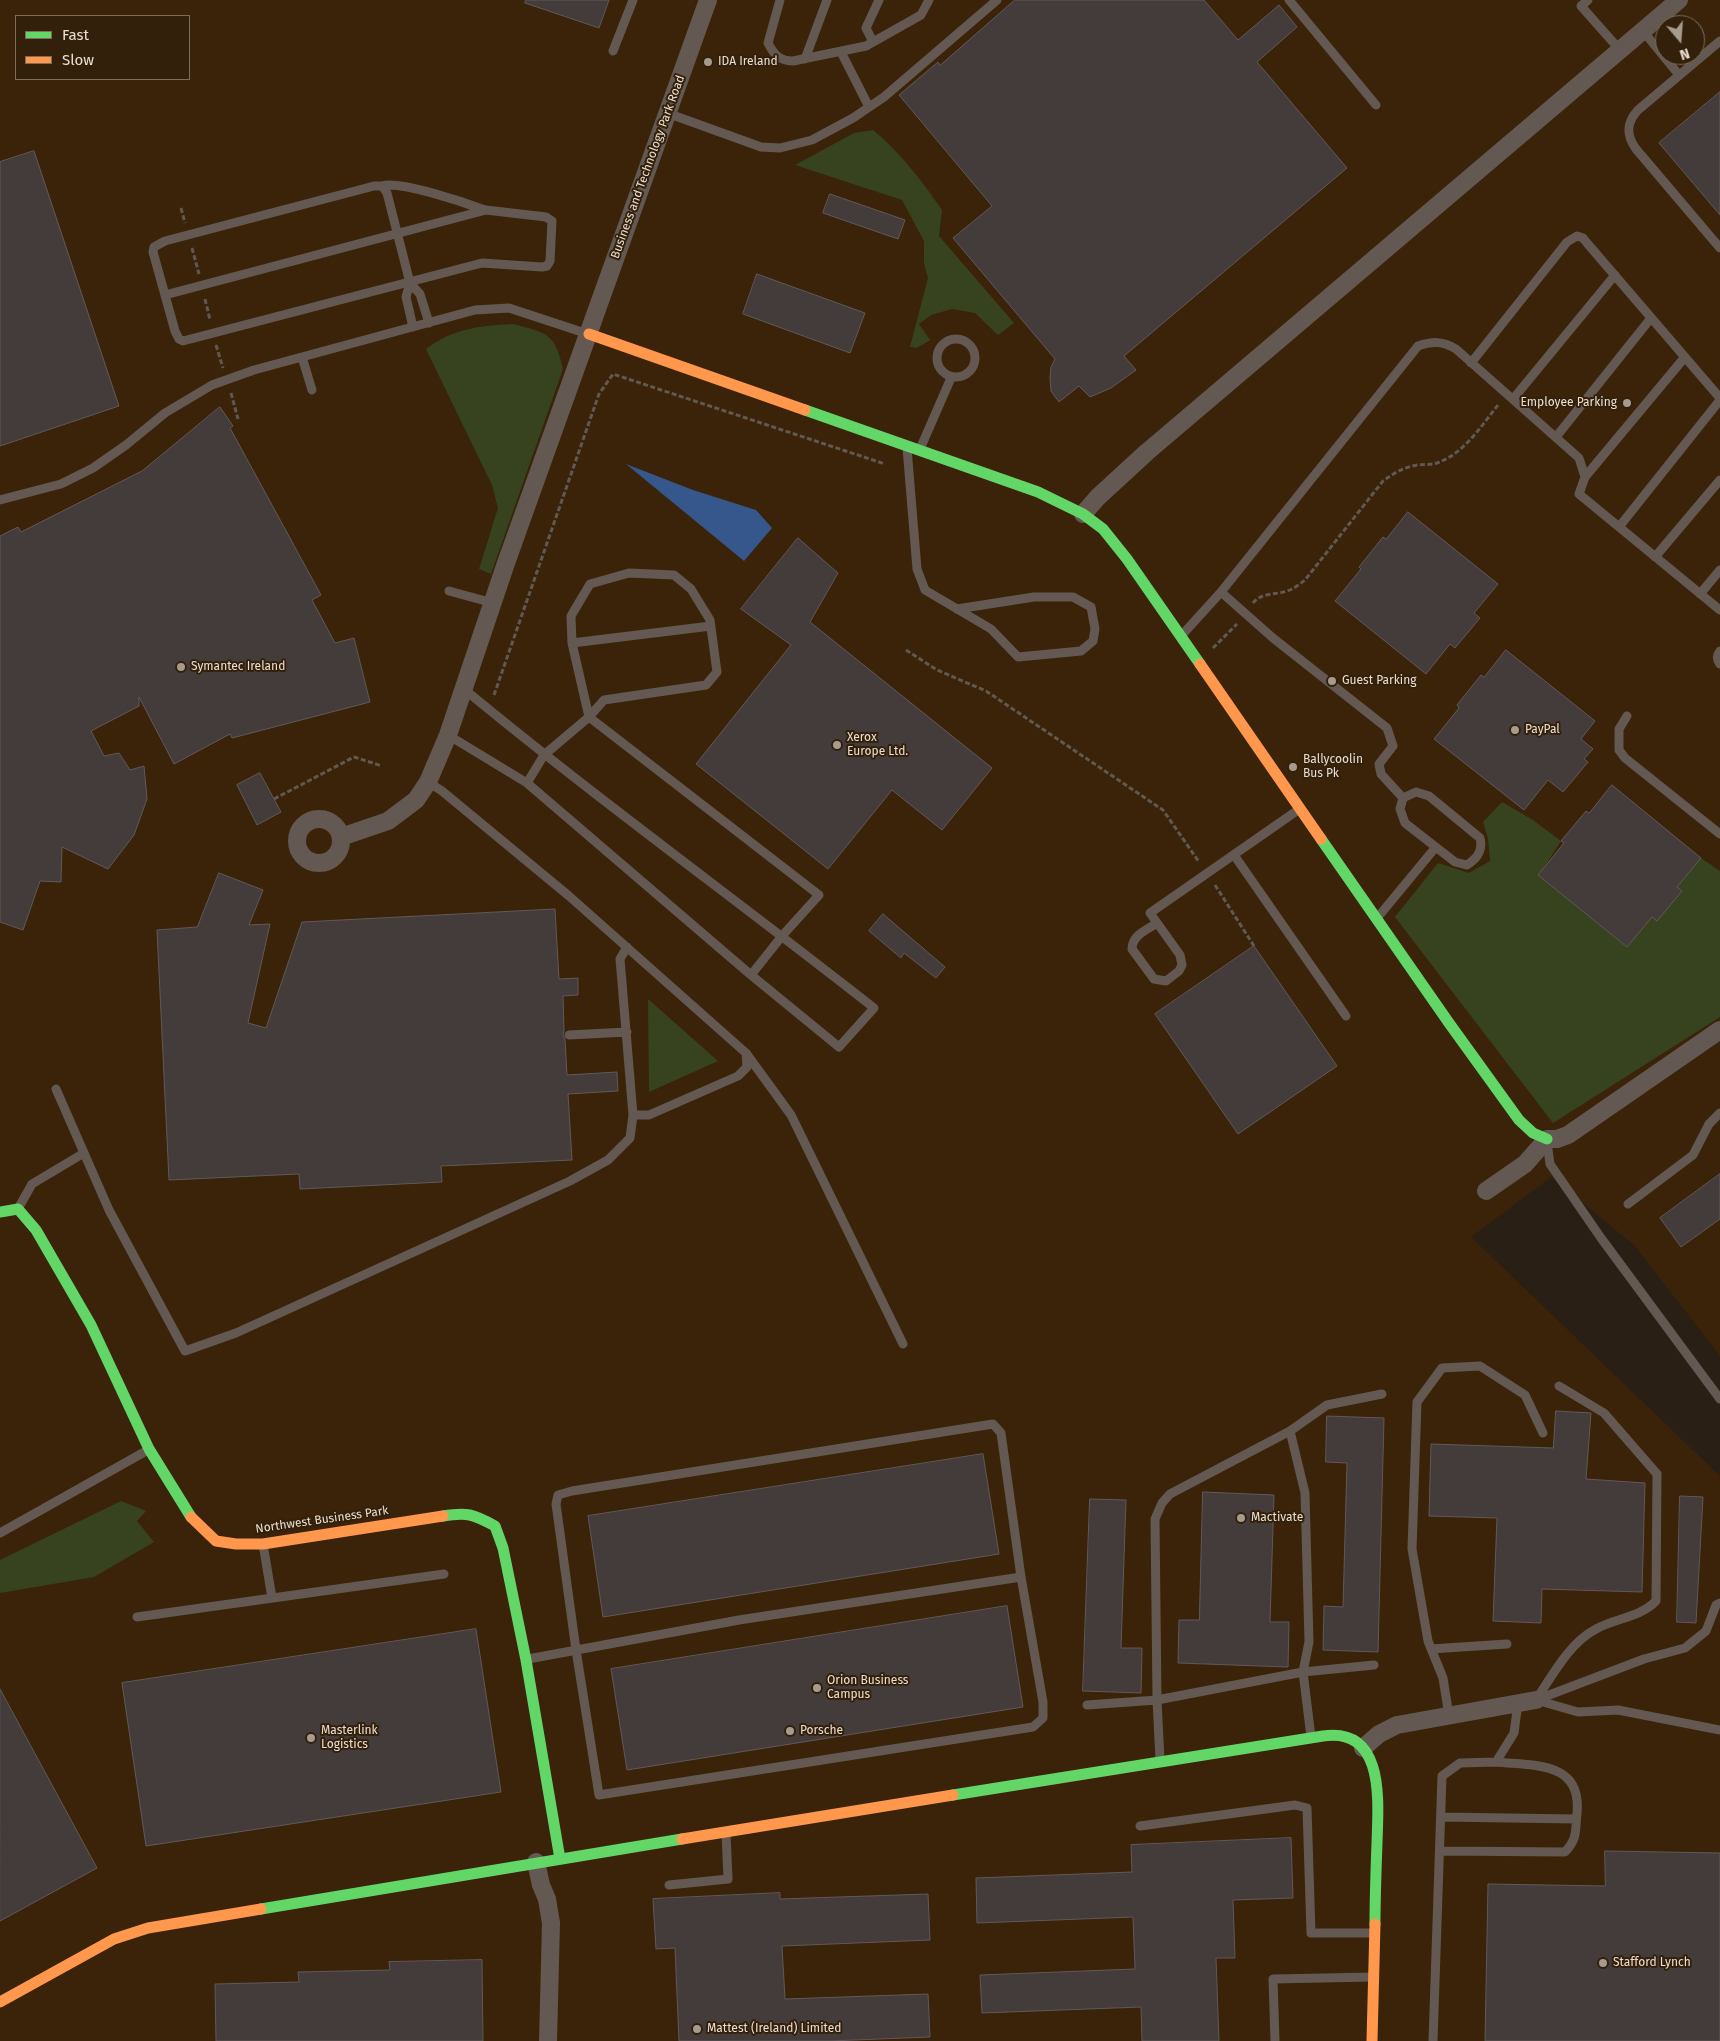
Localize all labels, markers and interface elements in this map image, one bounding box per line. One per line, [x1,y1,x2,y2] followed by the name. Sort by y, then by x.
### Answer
[15,15,190,80] legend
[1655,15,1705,65] north arrow
[62,26,89,44] text: Fast
[1677,44,1692,63] text: N
[62,51,94,69] text: Slow
[718,55,778,69] place label: IDA Ireland
[702,56,714,68] marker: IDA Ireland
[608,73,688,261] street label: Business and Technology Park Road
[1520,396,1617,410] place label: Employee Parking
[1621,397,1633,409] marker: Employee Parking
[191,660,285,674] place label: Symantec Ireland
[175,661,187,673] marker: Symantec Ireland
[1342,674,1416,688] place label: Guest Parking
[1326,675,1338,687] marker: Guest Parking
[1525,723,1560,737] place label: PayPal
[1509,724,1521,736] marker: PayPal
[847,731,908,759] place label: Xerox Europe Ltd.
[831,739,843,751] marker: Xerox Europe Ltd.
[1303,753,1363,781] place label: Ballycoolin Bus Pk
[1287,761,1299,773] marker: Ballycoolin Bus Pk
[255,1504,389,1536] street label: Northwest Business Park
[1251,1511,1303,1525] place label: Mactivate
[1235,1512,1247,1524] marker: Mactivate
[827,1674,908,1702] place label: Orion Business Campus
[811,1682,823,1694] marker: Orion Business Campus
[321,1724,378,1752] place label: Masterlink Logistics
[800,1724,843,1738] place label: Porsche
[784,1725,796,1737] marker: Porsche
[305,1732,317,1744] marker: Masterlink Logistics
[1613,1956,1691,1970] place label: Stafford Lynch
[1597,1957,1609,1969] marker: Stafford Lynch
[707,2022,841,2036] place label: Mattest (Ireland) Limited
[691,2023,703,2035] marker: Mattest (Ireland) Limited

